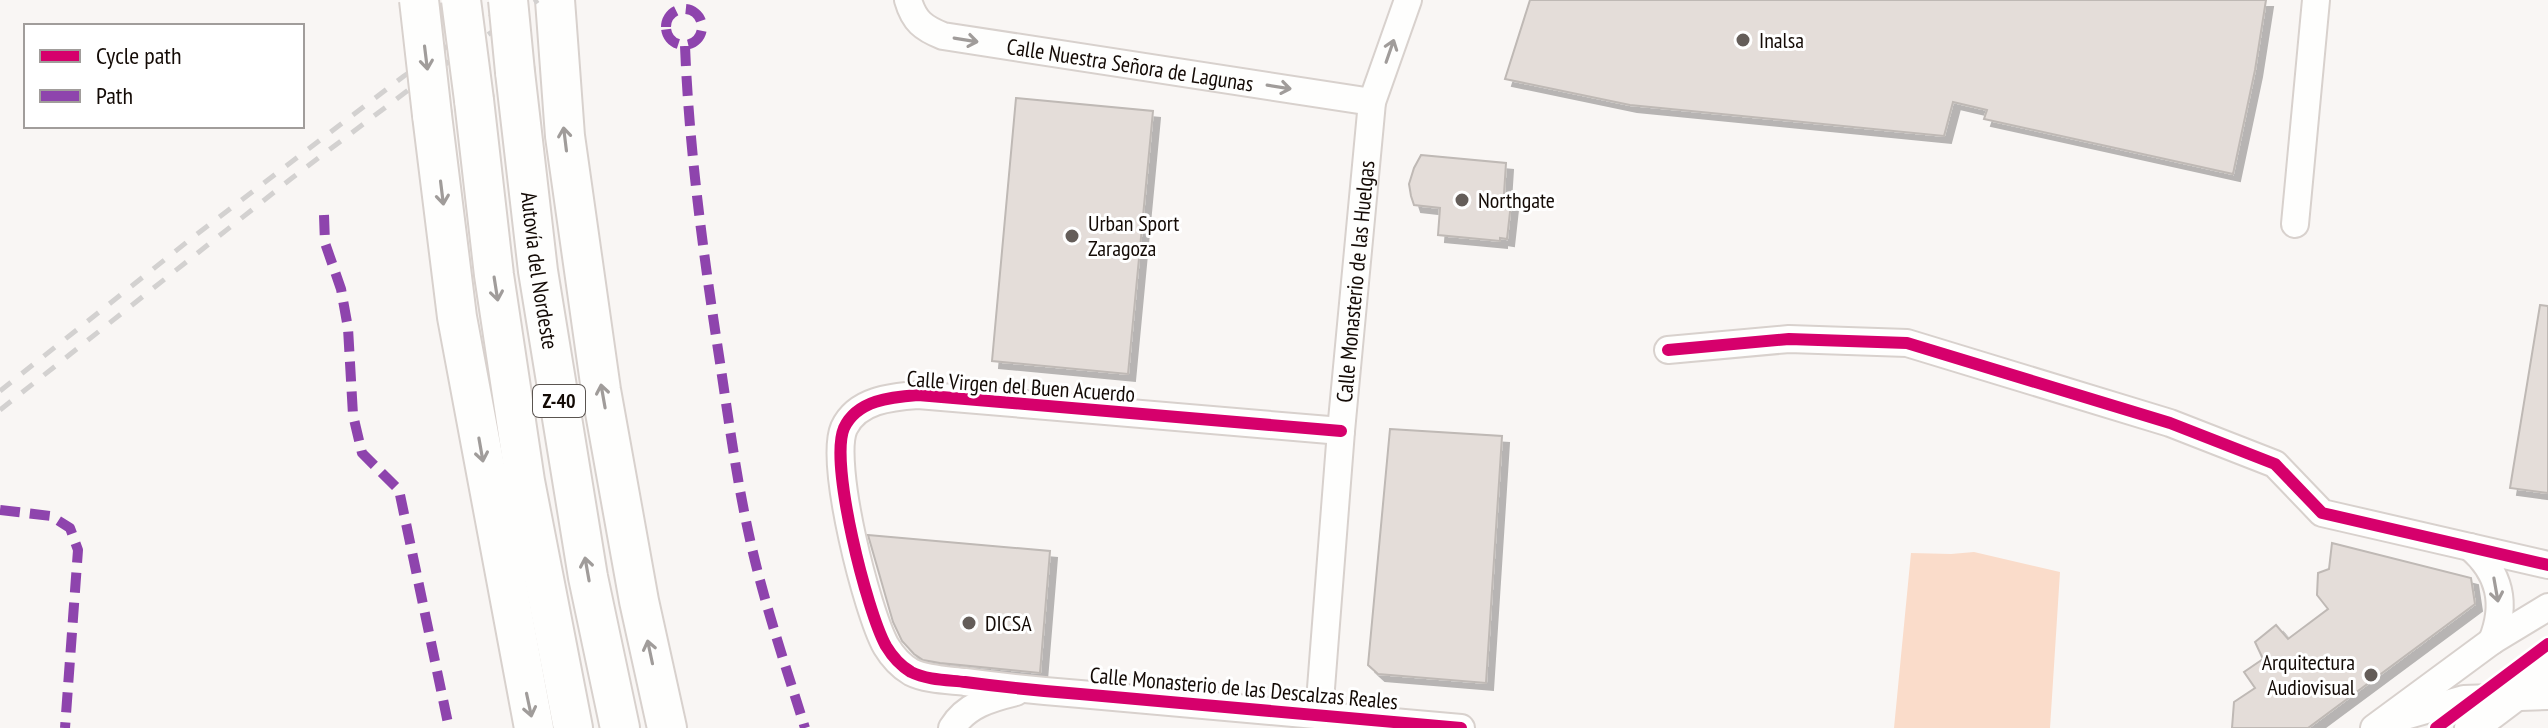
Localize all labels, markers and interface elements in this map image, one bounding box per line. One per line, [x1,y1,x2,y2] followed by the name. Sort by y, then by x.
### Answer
[24,24,304,128] legend
[1759,26,1804,54] place label: Inalsa
[1734,31,1752,49] marker: Inalsa
[1005,32,1255,98] street label: Calle Nuestra Señora de Lagunas
[953,33,979,48] one-way arrow
[1384,39,1398,64] one-way arrow
[96,40,182,71] text: Cycle path
[418,44,433,70] one-way arrow
[96,80,133,111] text: Path
[1266,81,1291,96] one-way arrow
[558,126,573,153] one-way arrow
[1330,159,1380,404] street label: Calle Monasterio de las Huelgas
[435,179,450,205] one-way arrow
[1478,186,1555,214] place label: Northgate
[515,190,565,351] street label: Autovía del Nordeste
[1453,191,1471,209] marker: Northgate
[1088,209,1179,262] place label: Urban Sport Zaragoza
[1063,227,1081,245] marker: Urban Sport Zaragoza
[489,276,504,301] one-way arrow
[906,364,1136,408] street label: Calle Virgen del Buen Acuerdo
[594,384,609,409] one-way arrow
[533,385,585,417] road number: Z-40
[474,436,489,462] one-way arrow
[578,557,593,583] one-way arrow
[2490,577,2505,602] one-way arrow
[985,609,1032,637] place label: DICSA
[960,614,978,632] marker: DICSA
[642,639,657,665] one-way arrow
[2262,648,2356,701] place label: Arquitectura Audiovisual
[1089,661,1399,715] street label: Calle Monasterio de las Descalzas Reales
[2362,666,2380,684] marker: Arquitectura Audiovisual
[522,692,537,717] one-way arrow

